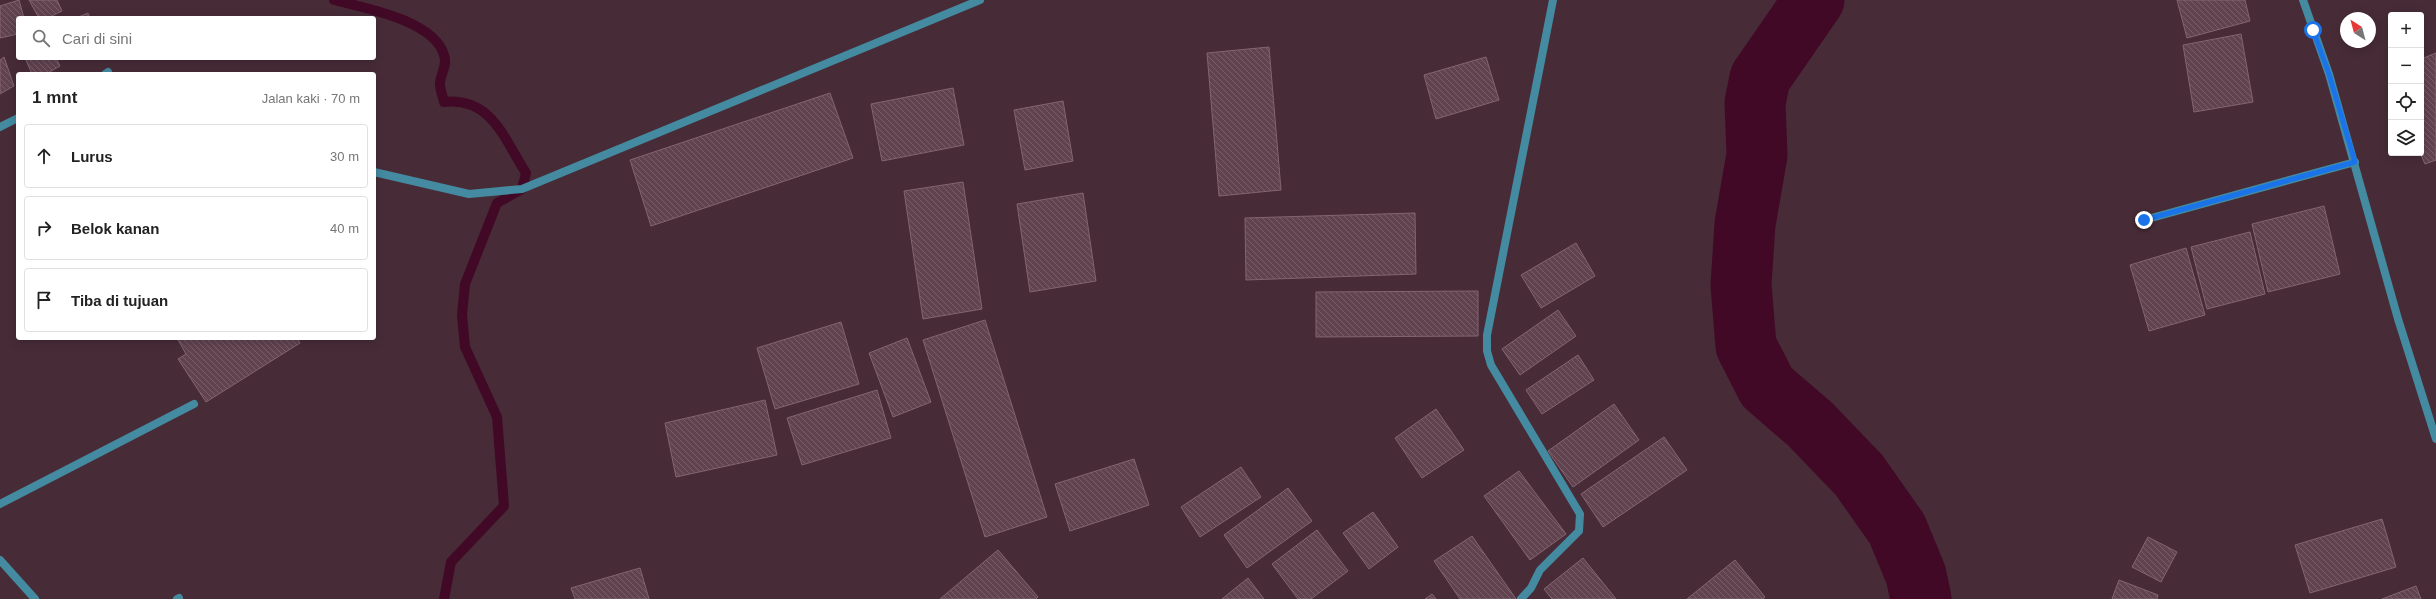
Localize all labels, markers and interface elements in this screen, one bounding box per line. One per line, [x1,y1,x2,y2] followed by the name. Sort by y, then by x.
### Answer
[2340,12,2376,48] north arrow
[2388,12,2424,156] map controls
[2388,12,2424,48] button: +
[16,16,376,60] search box
[2304,21,2322,39] route start
[30,27,52,49] icon: search
[62,30,132,47] text: Cari di sini
[2388,48,2424,84] button: −
[2388,84,2424,120] button: locate
[32,88,77,107] text: 1 mnt
[262,91,360,106] text: Jalan kaki · 70 m
[2388,120,2424,156] button: layers
[33,145,55,167] icon: ahead
[71,148,113,165] text: Lurus
[330,149,359,164] text: 30 m
[2135,211,2153,229] route end
[33,217,55,239] icon: right
[71,220,159,237] text: Belok kanan
[330,221,359,236] text: 40 m
[33,289,55,311] icon: arrive
[71,292,168,309] text: Tiba di tujuan

